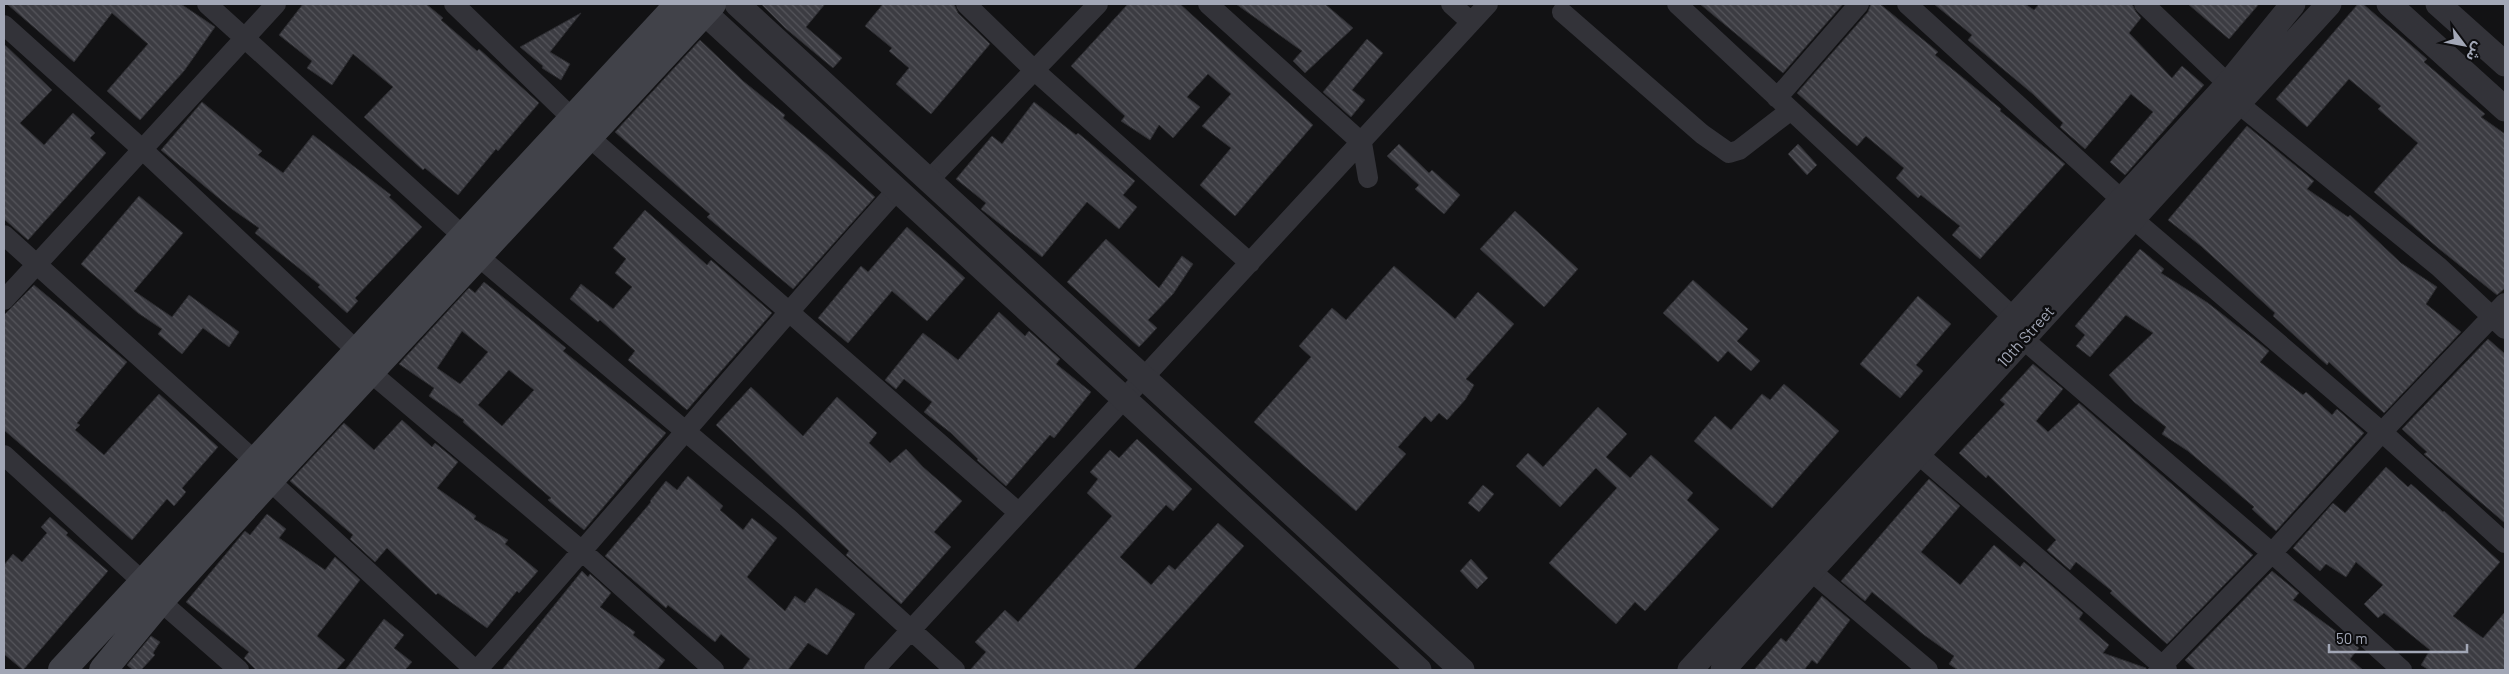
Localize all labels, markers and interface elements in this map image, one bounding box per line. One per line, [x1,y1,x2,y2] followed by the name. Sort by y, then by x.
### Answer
[2439,20,2489,70] north arrow
[2463,40,2488,65] text: ش
[1993,301,2057,371] street label: 10th Street
[2329,622,2466,654] scale bar
[2336,629,2368,647] text: 50 m

